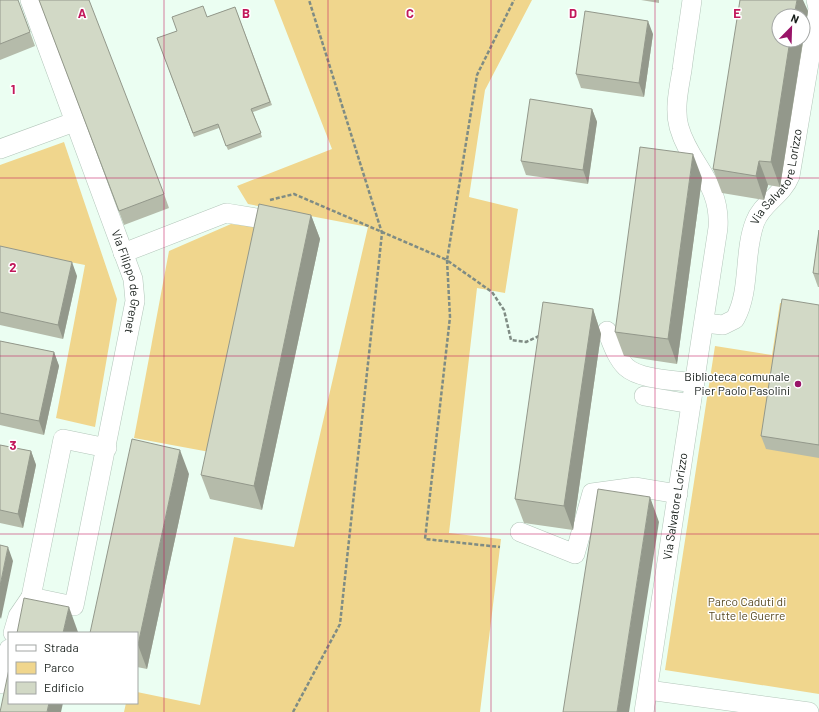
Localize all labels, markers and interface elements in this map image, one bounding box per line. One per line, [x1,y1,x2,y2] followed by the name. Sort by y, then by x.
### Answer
[78,5,87,21] text: A
[242,5,250,21] text: B
[406,5,414,21] text: C
[569,5,577,21] text: D
[733,5,741,21] text: E
[771,8,811,48] north arrow
[789,11,801,26] text: N
[11,81,15,97] text: 1
[747,128,804,226] street label: Via Salvatore Lorizzo
[109,228,143,335] street label: Via Filippo de Grenet
[9,259,17,275] text: 2
[684,369,790,397] place label: Biblioteca comunale Pier Paolo Pasolini
[793,379,803,389] marker: Biblioteca comunale Pier Paolo Pasolini
[9,437,17,453] text: 3
[659,452,690,561] street label: Via Salvatore Lorizzo
[708,594,786,622] park label: Parco Caduti di Tutte le Guerre
[8,632,138,704] legend
[44,640,79,654] text: Strada
[44,660,74,674] text: Parco
[44,680,84,694] text: Edificio

